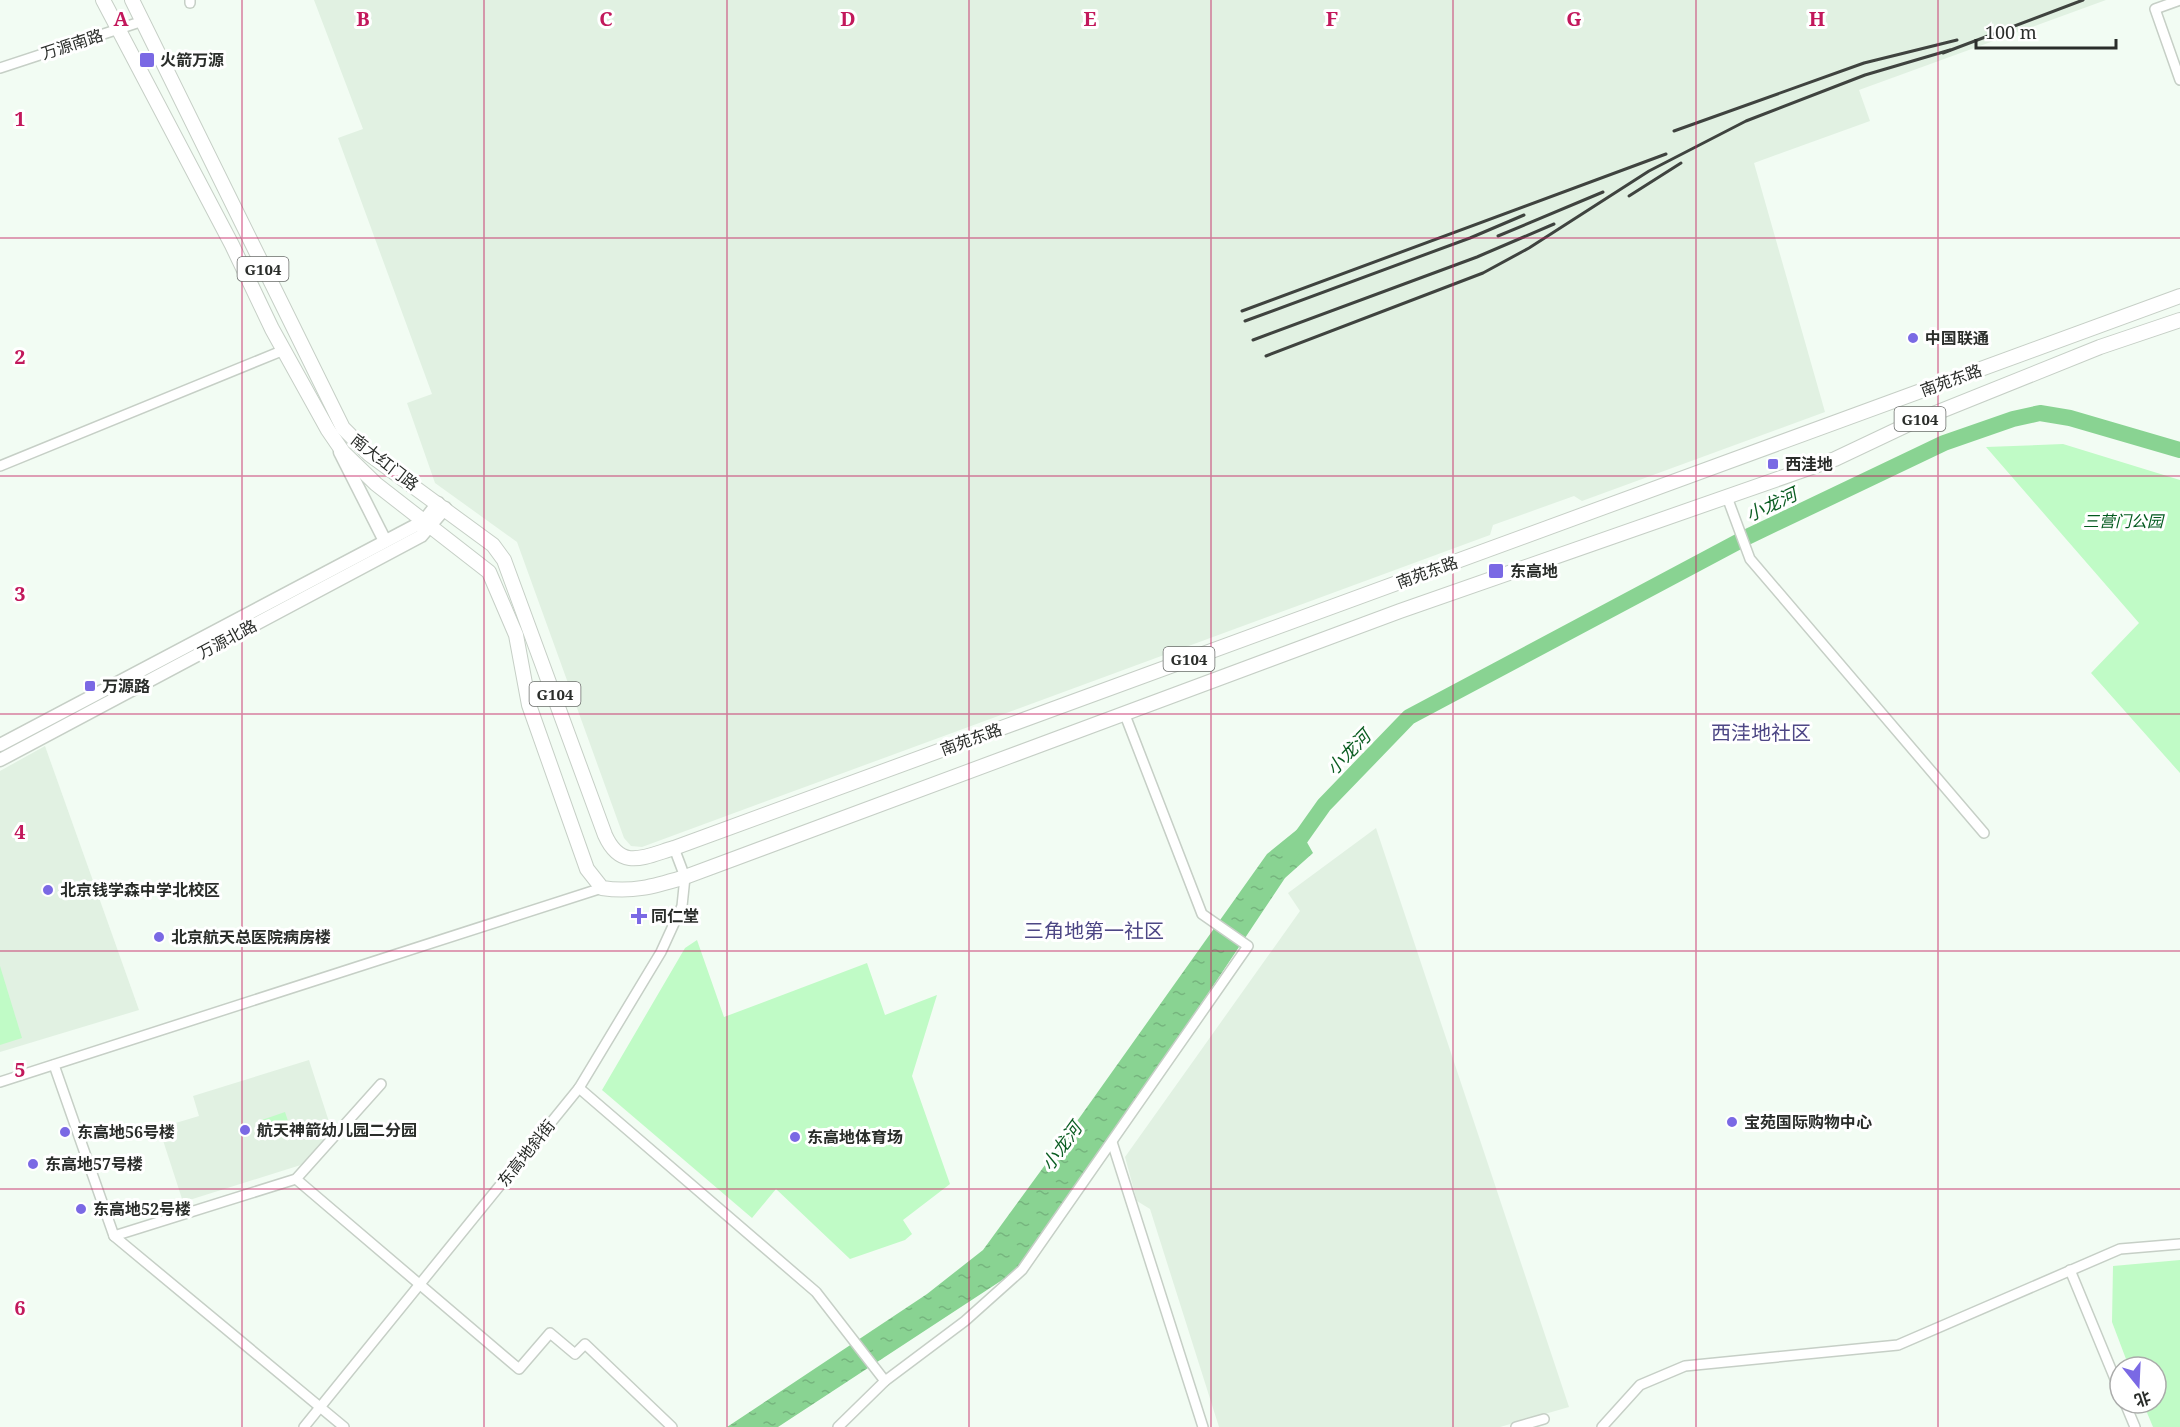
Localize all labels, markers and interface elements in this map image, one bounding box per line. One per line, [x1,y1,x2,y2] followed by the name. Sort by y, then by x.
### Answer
[113,5,129,32] text: A
[356,5,370,32] text: B
[599,5,613,32] text: C
[840,5,856,32] text: D
[1083,5,1097,32] text: E
[1326,5,1338,32] text: F
[1566,5,1582,32] text: G
[1809,5,1825,32] text: H
[1976,12,2116,50] scale bar
[1985,20,2037,44] text: 100 m
[38,24,106,64] street label: 万源南路
[160,49,224,71] place label: 火箭万源
[138,51,156,69] marker: 火箭万源
[14,105,26,132] text: 1
[238,257,288,281] road number: G104
[1925,327,1989,349] place label: 中国联通
[1906,331,1920,345] marker: 中国联通
[14,343,26,370] text: 2
[1917,359,1985,401] street label: 南苑东路
[1894,407,1946,431] road number: G104
[347,429,423,495] street label: 南大红门路
[1785,453,1833,475] place label: 西洼地
[1766,457,1780,471] marker: 西洼地
[1741,480,1803,526] water label: 小龙河
[2083,510,2165,532] park label: 三营门公园
[1393,551,1461,593] street label: 南苑东路
[1510,560,1558,582] place label: 东高地
[1487,562,1505,580] marker: 东高地
[14,580,26,607] text: 3
[194,614,260,664] street label: 万源北路
[1164,647,1214,671] road number: G104
[102,675,150,697] place label: 万源路
[83,679,97,693] marker: 万源路
[530,682,580,706] road number: G104
[937,718,1005,760] street label: 南苑东路
[1711,719,1811,746] district label: 西洼地社区
[1321,722,1377,780] water label: 小龙河
[14,818,26,845] text: 4
[60,879,220,901] place label: 北京钱学森中学北校区
[41,883,55,897] marker: 北京钱学森中学北校区
[651,905,699,927] place label: 同仁堂
[632,909,646,923] marker: 同仁堂
[1024,917,1164,944] district label: 三角地第一社区
[171,926,331,948] place label: 北京航天总医院病房楼
[152,930,166,944] marker: 北京航天总医院病房楼
[14,1056,26,1083] text: 5
[1744,1111,1872,1133] place label: 宝苑国际购物中心
[492,1115,560,1191] street label: 东高地斜街
[1035,1115,1088,1175] water label: 小龙河
[1725,1115,1739,1129] marker: 宝苑国际购物中心
[257,1119,417,1141] place label: 航天神箭幼儿园二分园
[77,1121,175,1143] place label: 东高地56号楼
[238,1123,252,1137] marker: 航天神箭幼儿园二分园
[58,1125,72,1139] marker: 东高地56号楼
[807,1126,903,1148] place label: 东高地体育场
[788,1130,802,1144] marker: 东高地体育场
[45,1153,143,1175] place label: 东高地57号楼
[26,1157,40,1171] marker: 东高地57号楼
[93,1198,191,1220] place label: 东高地52号楼
[74,1202,88,1216] marker: 东高地52号楼
[14,1294,26,1321] text: 6
[2108,1355,2168,1415] north arrow
[2132,1386,2154,1412] text: 北

